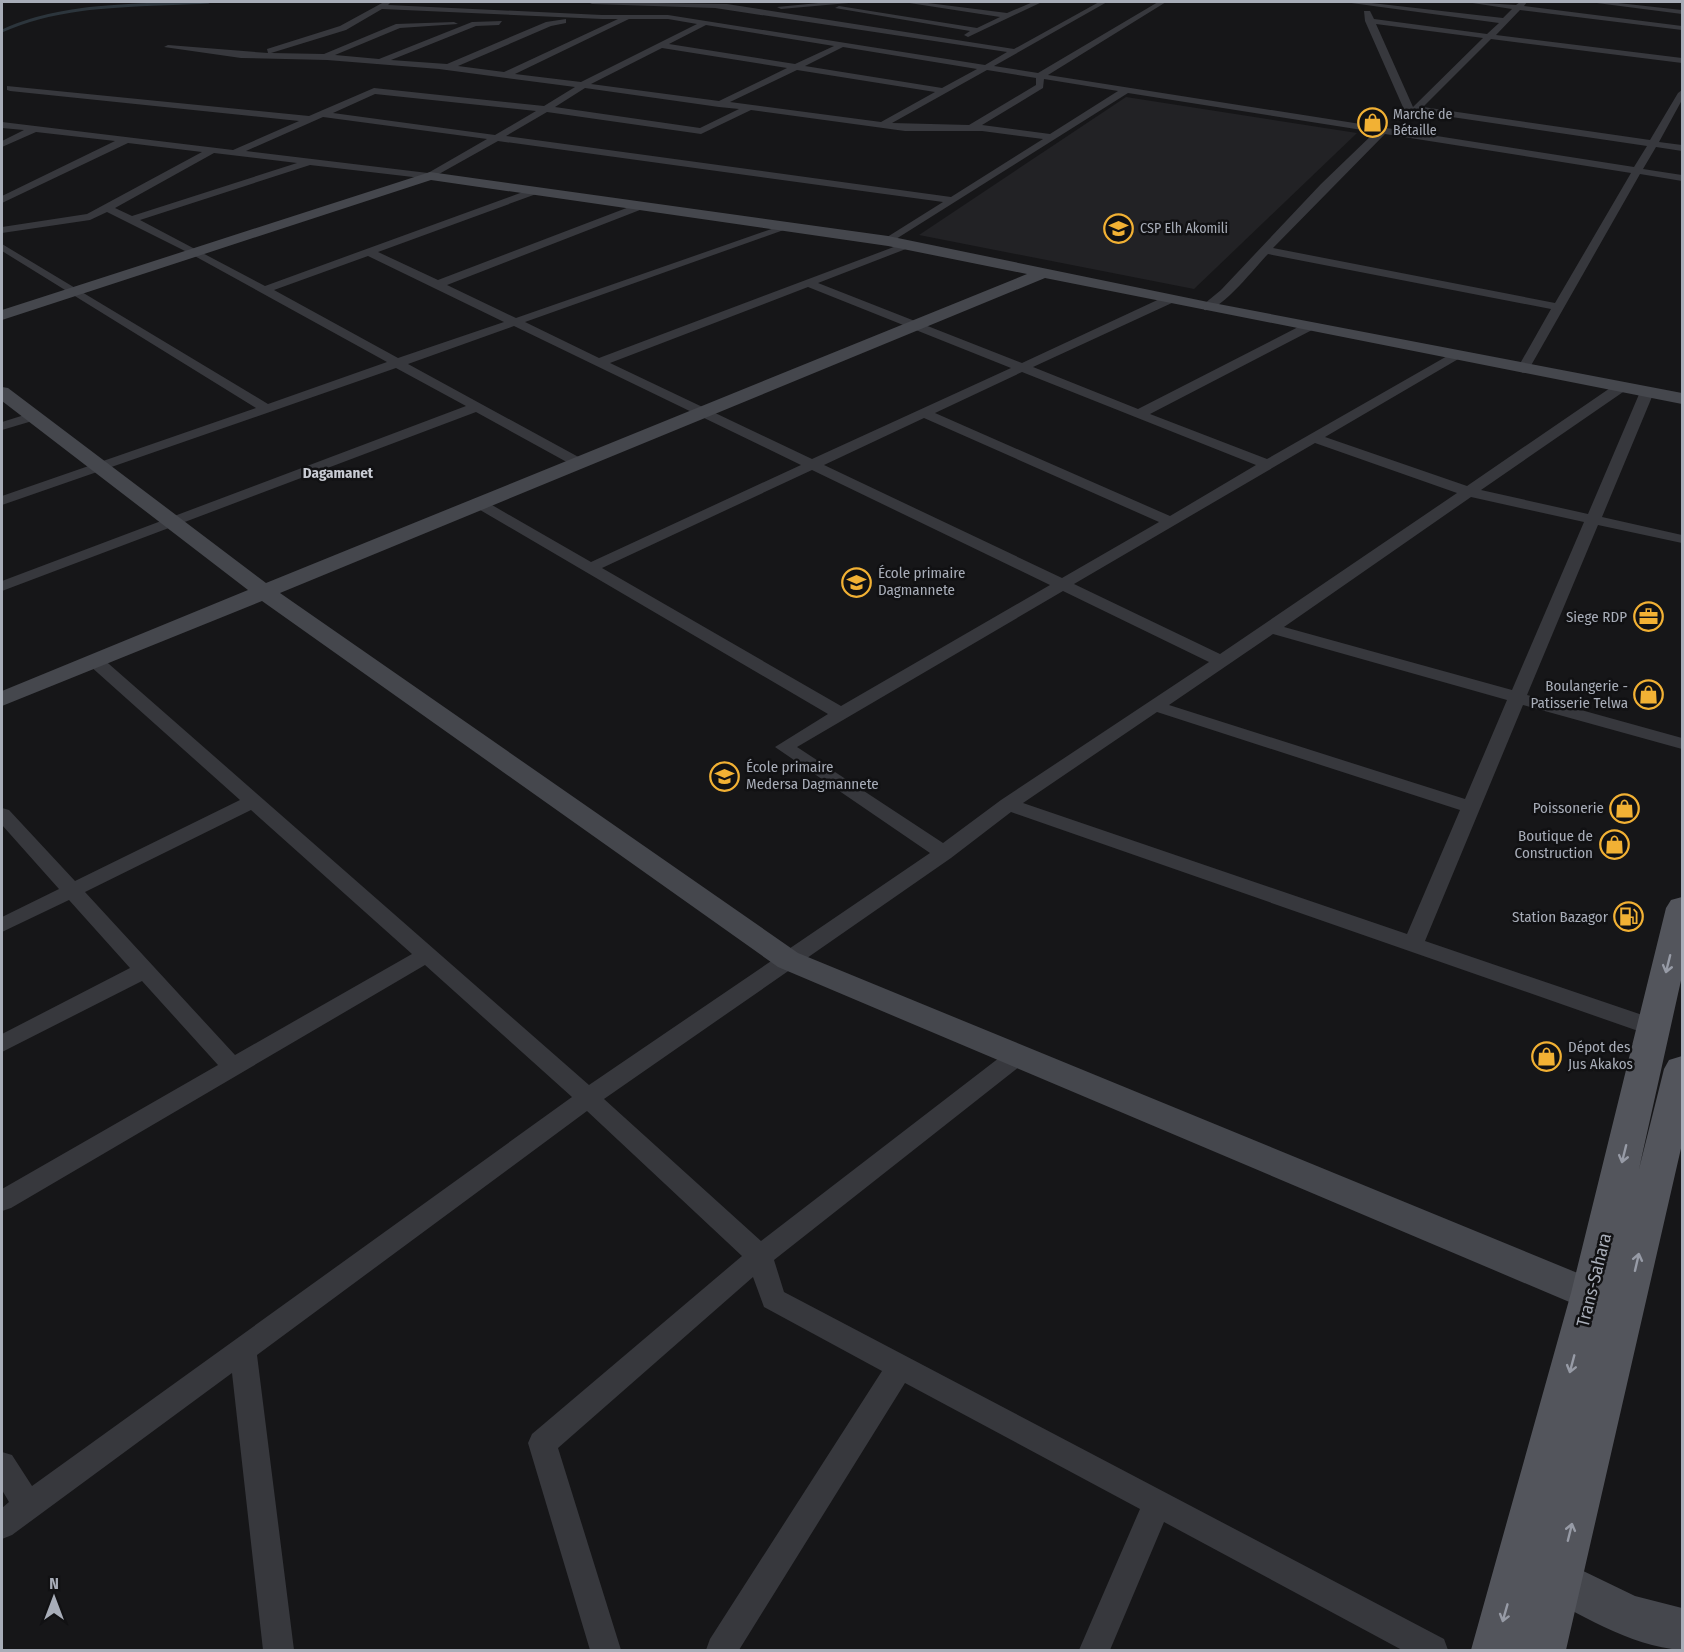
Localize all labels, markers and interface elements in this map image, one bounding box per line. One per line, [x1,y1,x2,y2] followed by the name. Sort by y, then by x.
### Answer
[1356,106,1388,138] shop icon: Marche de Bétaille
[1393,106,1452,139] place label: Marche de Bétaille
[1103,212,1135,244] school or university icon: CSP Elh Akomili
[1140,220,1228,237] place label: CSP Elh Akomili
[303,464,374,482] district label: Dagamanet
[878,564,965,599] place label: École primaire Dagmannete
[841,566,873,598] school or university icon: École primaire Dagmannete
[1632,601,1664,633] office icon: Siege RDP
[1566,608,1627,626] place label: Siege RDP
[1530,677,1628,712] place label: Boulangerie - Patisserie Telwa
[1633,679,1665,711] shop icon: Boulangerie - Patisserie Telwa
[746,758,879,793] place label: École primaire Medersa Dagmannete
[709,760,741,792] school or university icon: École primaire Medersa Dagmannete
[1609,792,1641,824] shop icon: Poissonerie
[1533,799,1604,817] place label: Poissonerie
[1515,827,1593,862] place label: Boutique de Construction
[1598,829,1630,861] shop icon: Boutique de Construction
[1613,901,1645,933] fuel station icon: Station Bazagor
[1512,908,1609,926] place label: Station Bazagor
[1662,955,1674,974] one-way arrow
[1568,1038,1633,1073] place label: Dépot des Jus Akakos
[1531,1040,1563,1072] shop icon: Dépot des Jus Akakos
[1618,1144,1630,1163] one-way arrow
[1572,1231,1616,1329] street label: Trans-Sahara
[1632,1252,1644,1271] one-way arrow
[1566,1354,1577,1373] one-way arrow
[1564,1523,1576,1542] one-way arrow
[24,1568,84,1628] north arrow
[49,1574,59,1593] text: N
[1499,1603,1510,1622] one-way arrow

